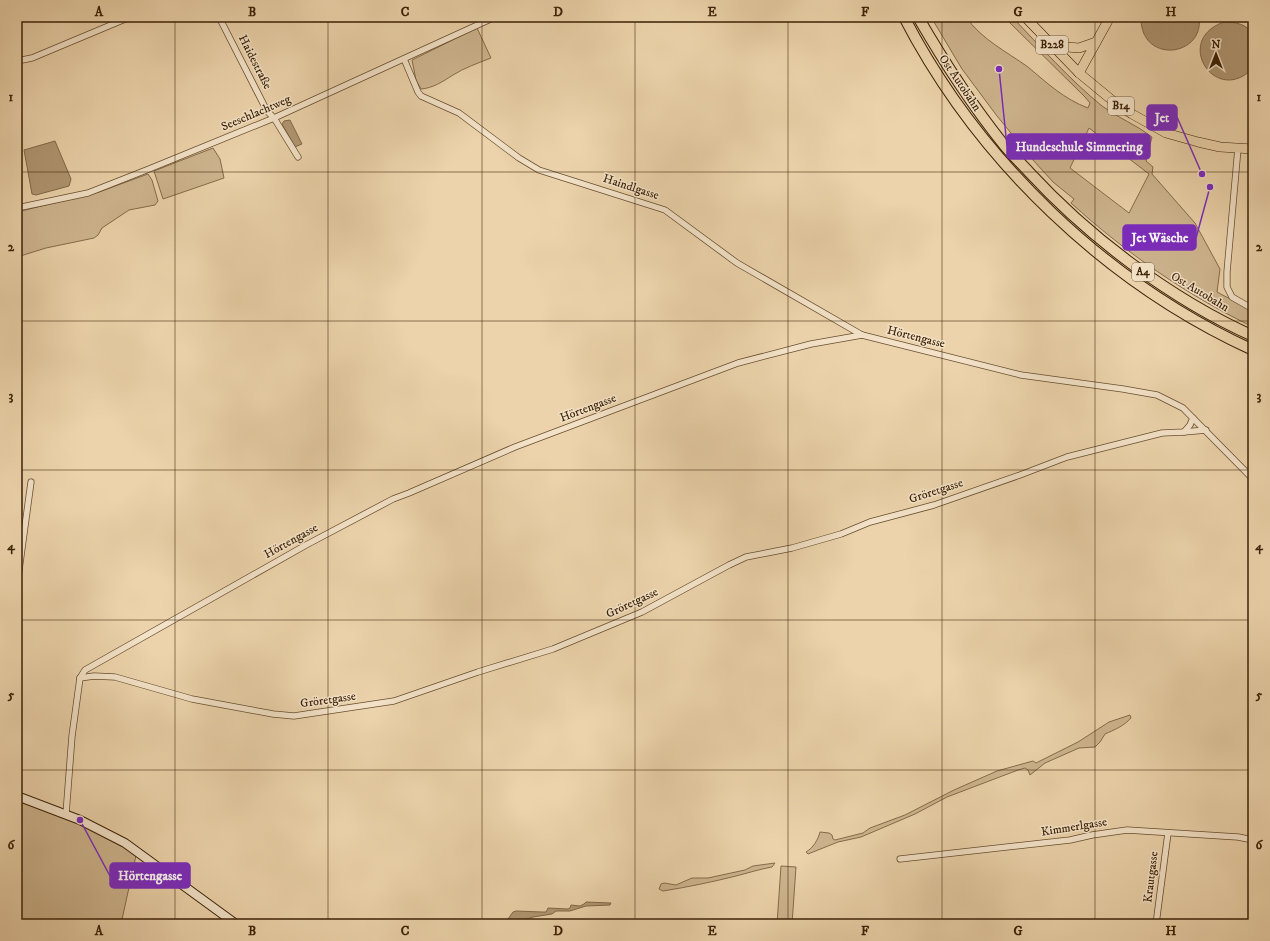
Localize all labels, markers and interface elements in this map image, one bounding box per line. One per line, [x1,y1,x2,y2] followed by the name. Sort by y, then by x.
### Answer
[94,4,104,20] text: A
[248,4,256,20] text: B
[401,4,410,20] text: C
[553,4,563,20] text: D
[707,4,717,20] text: E
[861,4,870,20] text: F
[1013,4,1023,20] text: G
[1166,4,1177,20] text: H
[235,32,275,92] street label: Haidestraße
[1196,34,1236,74] north arrow
[1036,36,1068,54] road number: B228
[1211,38,1221,52] text: N
[936,52,985,115] street label: Ost Autobahn
[9,89,14,105] text: 1
[1257,89,1262,105] text: 1
[219,92,293,134] street label: Seeschlachtweg
[1108,97,1134,115] road number: B14
[1147,105,1177,130] callout: Jet
[1153,110,1170,127] text: Jet
[1007,134,1150,159] callout: Hundeschule Simmering
[1016,139,1143,156] text: Hundeschule Simmering
[601,171,661,203] street label: Haindlgasse
[1123,225,1196,250] callout: Jet Wäsche
[1130,230,1189,247] text: Jet Wäsche
[8,239,15,255] text: 2
[1256,239,1263,255] text: 2
[1132,263,1154,281] road number: A4
[1168,269,1232,316] street label: Ost Autobahn
[885,323,947,351] street label: Hörtengasse
[9,388,14,404] text: 3
[1257,388,1262,404] text: 3
[558,390,618,426] street label: Hörtengasse
[907,475,965,507] street label: Gröretgasse
[261,520,321,562] street label: Hörtengasse
[6,538,15,555] text: 4
[1254,538,1263,555] text: 4
[604,584,661,622] street label: Gröretgasse
[7,687,15,703] text: 5
[1255,687,1263,703] text: 5
[299,689,357,711] street label: Gröretgasse
[1040,814,1108,840] street label: Kimmerlgasse
[8,837,16,853] text: 6
[1256,837,1264,853] text: 6
[1140,850,1162,904] street label: Krautgasse
[110,863,190,888] callout: Hörtengasse
[118,868,183,885] text: Hörtengasse
[94,923,104,939] text: A
[248,923,256,939] text: B
[401,923,410,939] text: C
[553,923,563,939] text: D
[707,923,717,939] text: E
[861,923,870,939] text: F
[1013,923,1023,939] text: G
[1166,923,1177,939] text: H

